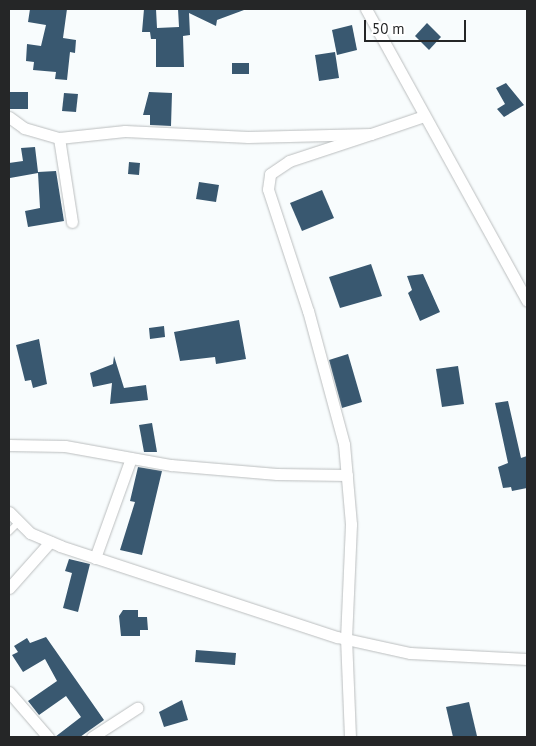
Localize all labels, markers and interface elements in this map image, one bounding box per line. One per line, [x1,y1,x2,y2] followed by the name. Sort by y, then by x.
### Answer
[366,10,468,42] scale bar
[372,19,405,38] text: 50 m

